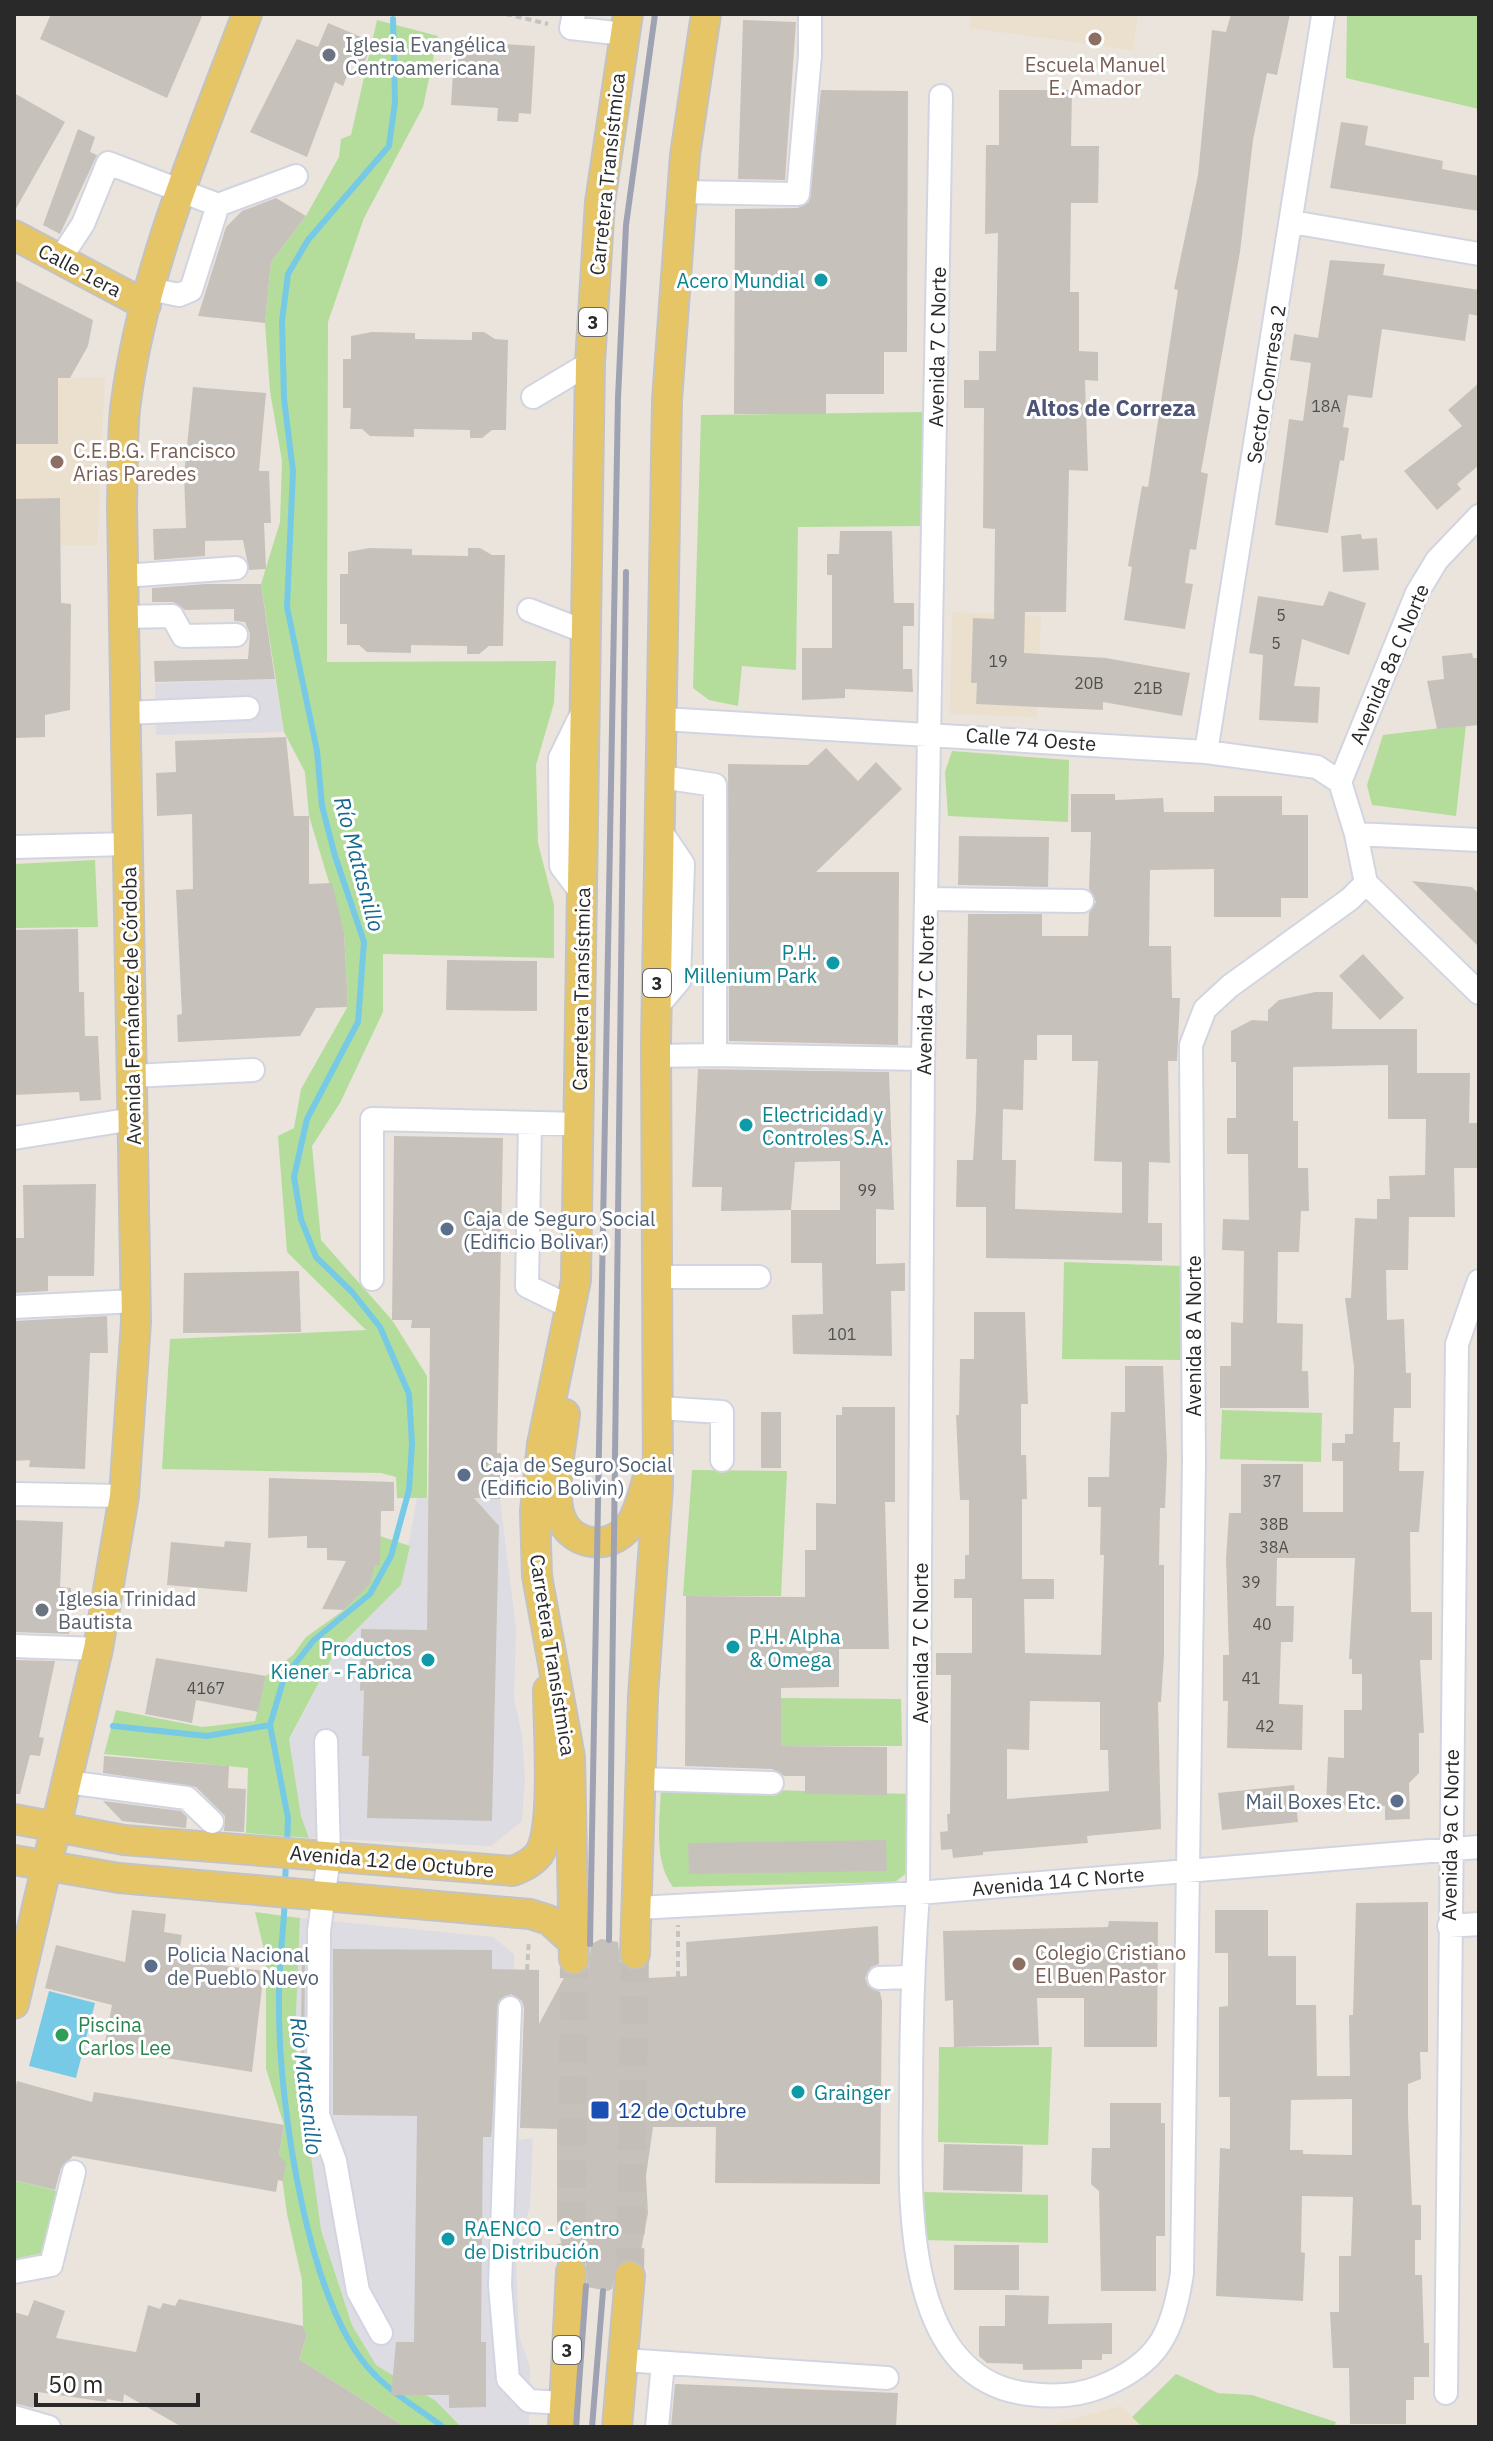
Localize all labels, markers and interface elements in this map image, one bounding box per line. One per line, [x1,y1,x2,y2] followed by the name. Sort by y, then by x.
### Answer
[1086,30,1104,48] marker: Escuela Manuel E. Amador
[345,31,506,81] place label: Iglesia Evangélica Centroamericana
[320,46,338,64] marker: Iglesia Evangélica Centroamericana
[1025,51,1165,101] place label: Escuela Manuel E. Amador
[583,71,631,277] street label: Carretera Transístmica
[34,237,127,303] street label: Calle 1era
[922,266,952,428] street label: Avenida 7 C Norte
[676,267,805,294] place label: Acero Mundial
[812,271,830,289] marker: Acero Mundial
[1240,303,1292,465] street label: Sector Conrresa 2
[579,308,607,336] road number: 3
[1026,393,1196,422] district label: Altos de Correza
[1311,396,1341,416] house number: 18A
[73,437,236,487] place label: C.E.B.G. Francisco Arias Paredes
[48,453,66,471] marker: C.E.B.G. Francisco Arias Paredes
[1343,580,1435,748] street label: Avenida 8a C Norte
[1276,605,1286,625] house number: 5
[1271,633,1281,653] house number: 5
[988,651,1008,671] house number: 19
[1074,673,1104,693] house number: 20B
[1133,678,1163,698] house number: 21B
[965,721,1097,757] street label: Calle 74 Oeste
[328,793,392,935] water label: Río Matasnillo
[115,866,147,1145] street label: Avenida Fernández de Córdoba
[566,887,596,1091] street label: Carretera Transístmica
[910,914,940,1076] street label: Avenida 7 C Norte
[684,939,817,989] place label: P.H. Millenium Park
[824,954,842,972] marker: P.H. Millenium Park
[643,969,671,997] road number: 3
[762,1101,889,1151] place label: Electricidad y Controles S.A.
[737,1116,755,1134] marker: Electricidad y Controles S.A.
[857,1180,877,1200] house number: 99
[463,1205,655,1255] place label: Caja de Seguro Social (Edificio Bolivar)
[438,1220,456,1238] marker: Caja de Seguro Social (Edificio Bolivar)
[1180,1255,1207,1417] street label: Avenida 8 A Norte
[828,1324,856,1344] house number: 101
[480,1451,672,1501] place label: Caja de Seguro Social (Edificio Bolivin)
[455,1466,473,1484] marker: Caja de Seguro Social (Edificio Bolivin)
[1262,1471,1282,1491] house number: 37
[1259,1514,1289,1534] house number: 38B
[1259,1537,1289,1557] house number: 38A
[524,1552,582,1758] street label: Carretera Transístmica
[907,1562,934,1723] street label: Avenida 7 C Norte
[1241,1572,1261,1592] house number: 39
[58,1585,196,1635] place label: Iglesia Trinidad Bautista
[33,1601,51,1619] marker: Iglesia Trinidad Bautista
[1252,1614,1272,1634] house number: 40
[749,1623,841,1673] place label: P.H. Alpha & Omega
[271,1635,412,1685] place label: Productos Kiener - Fabrica
[724,1638,742,1656] marker: P.H. Alpha & Omega
[419,1651,437,1669] marker: Productos Kiener - Fabrica
[1241,1668,1261,1688] house number: 41
[187,1678,225,1698] house number: 4167
[1255,1716,1275,1736] house number: 42
[1435,1749,1465,1921] street label: Avenida 9a C Norte
[1245,1788,1381,1815] place label: Mail Boxes Etc.
[1388,1792,1406,1810] marker: Mail Boxes Etc.
[289,1839,495,1883] street label: Avenida 12 de Octubre
[971,1860,1145,1902] street label: Avenida 14 C Norte
[1035,1939,1186,1989] place label: Colegio Cristiano El Buen Pastor
[167,1941,319,1991] place label: Policia Nacional de Pueblo Nuevo
[1010,1955,1028,1973] marker: Colegio Cristiano El Buen Pastor
[142,1957,160,1975] marker: Policia Nacional de Pueblo Nuevo
[78,2011,171,2061] place label: Piscina Carlos Lee
[284,2015,330,2157] water label: Río Matasnillo
[53,2026,71,2044] marker: Piscina Carlos Lee
[814,2079,891,2106] place label: Grainger
[789,2083,807,2101] marker: Grainger
[618,2097,746,2124] place label: 12 de Octubre
[589,2099,611,2121] marker: 12 de Octubre
[464,2215,619,2265] place label: RAENCO - Centro de Distribución
[439,2230,457,2248] marker: RAENCO - Centro de Distribución
[553,2336,581,2364] road number: 3
[36,2357,198,2407] scale bar
[48,2368,103,2400] text: 50 m

